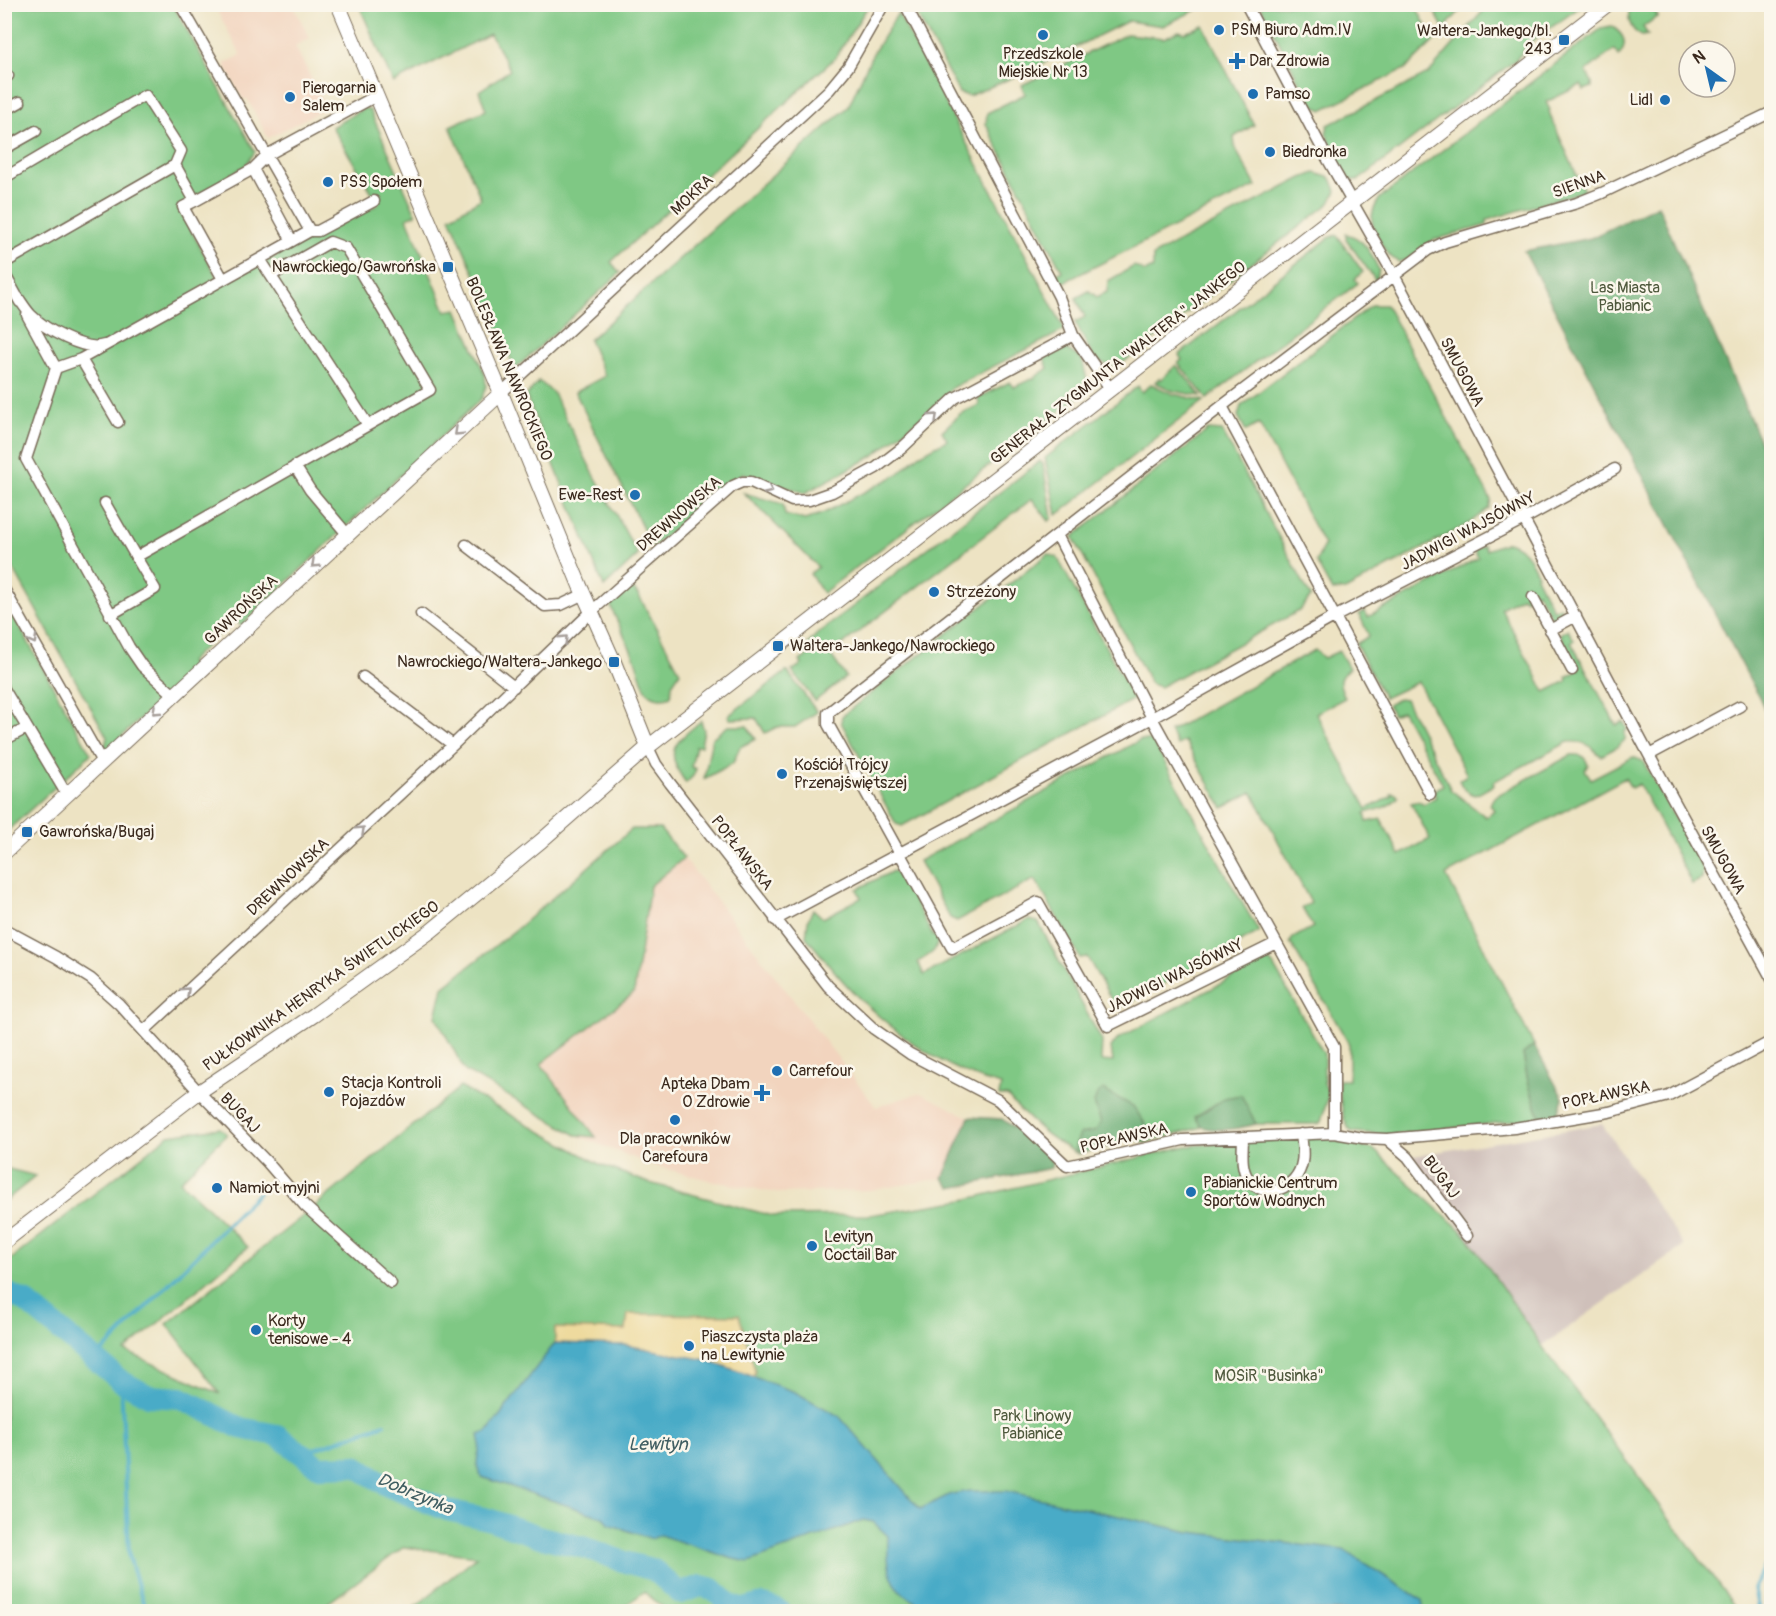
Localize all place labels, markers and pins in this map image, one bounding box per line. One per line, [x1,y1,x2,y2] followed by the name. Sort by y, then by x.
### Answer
[1231,20,1352,40] place label: PSM Biuro Adm.IV
[1417,21,1552,59] place label: Waltera-Jankego/bl. 243
[1212,23,1226,37] marker: PSM Biuro Adm.IV
[1036,28,1050,42] marker: Przedszkole Miejskie Nr 13
[1557,33,1571,47] marker: Waltera-Jankego/bl. 243
[998,44,1088,82] place label: Przedszkole Miejskie Nr 13
[1249,51,1329,71] place label: Dar Zdrowia
[1230,54,1244,68] marker: Dar Zdrowia
[302,78,376,116] place label: Pierogarnia Salem
[1265,84,1311,104] place label: Pamso
[1246,87,1260,101] marker: Pamso
[283,90,297,104] marker: Pierogarnia Salem
[1629,90,1653,110] place label: Lidl
[1658,93,1672,107] marker: Lidl
[1282,142,1347,162] place label: Biedronka
[1263,145,1277,159] marker: Biedronka
[340,172,422,192] place label: PSS Społem
[321,175,335,189] marker: PSS Społem
[272,257,436,277] place label: Nawrockiego/Gawrońska
[441,260,455,274] marker: Nawrockiego/Gawrońska
[558,485,624,505] place label: Ewe-Rest
[628,488,642,502] marker: Ewe-Rest
[946,582,1016,602] place label: Strzeżony
[927,585,941,599] marker: Strzeżony
[790,636,995,656] place label: Waltera-Jankego/Nawrockiego
[771,639,785,653] marker: Waltera-Jankego/Nawrockiego
[397,652,602,672] place label: Nawrockiego/Waltera-Jankego
[607,655,621,669] marker: Nawrockiego/Waltera-Jankego
[794,755,907,793] place label: Kościół Trójcy Przenajświętszej
[775,767,789,781] marker: Kościół Trójcy Przenajświętszej
[39,822,154,842] place label: Gawrońska/Bugaj
[20,825,34,839] marker: Gawrońska/Bugaj
[789,1061,853,1081] place label: Carrefour
[770,1064,784,1078] marker: Carrefour
[341,1073,441,1111] place label: Stacja Kontroli Pojazdów
[661,1074,750,1112] place label: Apteka Dbam O Zdrowie
[322,1085,336,1099] marker: Stacja Kontroli Pojazdów
[755,1086,769,1100] marker: Apteka Dbam O Zdrowie
[668,1113,682,1127] marker: Dla pracowników Carefoura
[620,1129,731,1167] place label: Dla pracowników Carefoura
[1203,1173,1337,1211] place label: Pabianickie Centrum Sportów Wodnych
[229,1178,320,1198] place label: Namiot myjni
[210,1181,224,1195] marker: Namiot myjni
[1184,1185,1198,1199] marker: Pabianickie Centrum Sportów Wodnych
[824,1227,897,1265] place label: Levityn Coctail Bar
[805,1239,819,1253] marker: Levityn Coctail Bar
[267,1311,351,1349] place label: Korty tenisowe - 4
[249,1323,263,1337] marker: Korty tenisowe - 4
[701,1327,818,1365] place label: Piaszczysta plaża na Lewitynie
[682,1339,696,1353] marker: Piaszczysta plaża na Lewitynie

